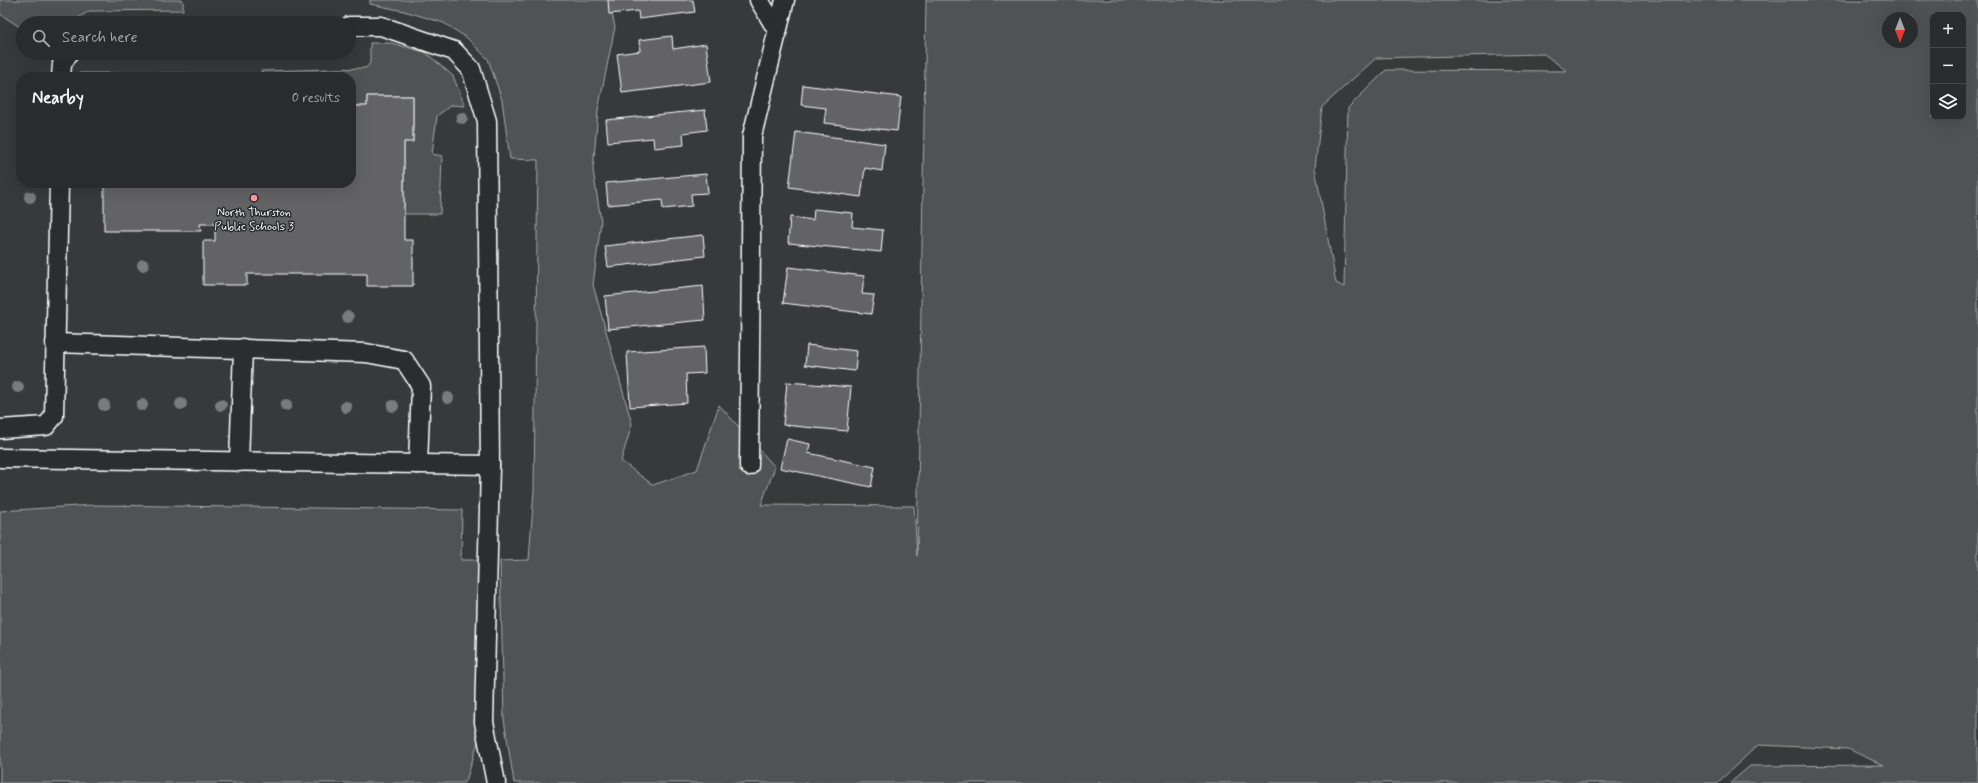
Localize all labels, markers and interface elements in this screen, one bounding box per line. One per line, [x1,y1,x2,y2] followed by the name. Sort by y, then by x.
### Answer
[1882,12,1918,48] north arrow
[1930,12,1966,120] map controls
[1930,12,1966,48] button: +
[16,16,356,60] search box
[30,27,52,49] icon: search
[62,28,138,48] text: Search here
[1930,48,1966,84] button: −
[1930,84,1966,120] button: layers
[32,87,84,109] text: Nearby
[292,90,340,107] text: 0 results
[249,193,259,203] marker: North Thurston Public Schools 3
[214,205,294,235] place label: North Thurston Public Schools 3

